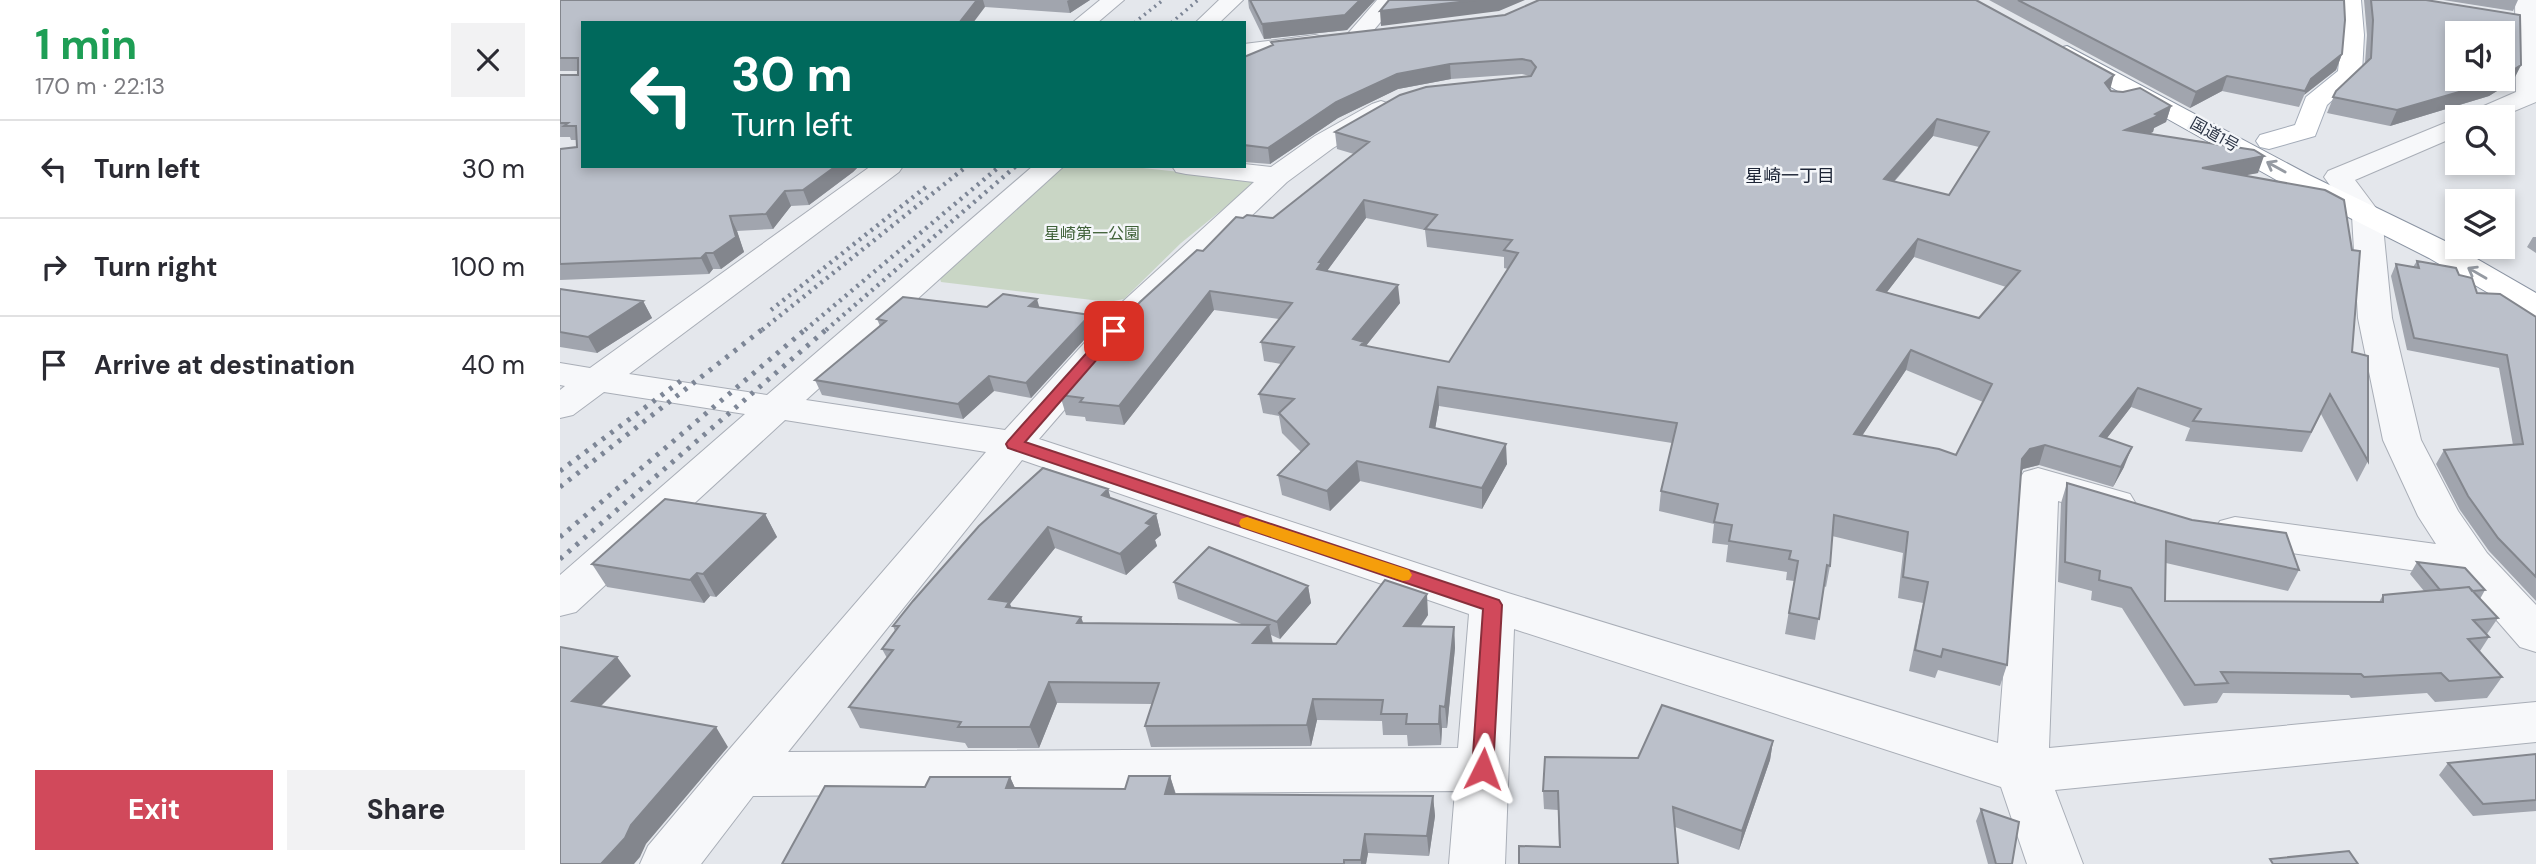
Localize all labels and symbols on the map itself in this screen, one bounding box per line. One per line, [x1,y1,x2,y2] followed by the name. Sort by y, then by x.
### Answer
[2186,112,2243,156] street label: 国道1号
[2266,160,2286,174] one-way arrow
[1745,164,1835,188] district label: 星崎一丁目
[1044,223,1140,244] park label: 星崎第一公園
[2467,266,2488,279] one-way arrow
[1084,301,1144,361] pin
[1446,732,1520,806] position arrow

